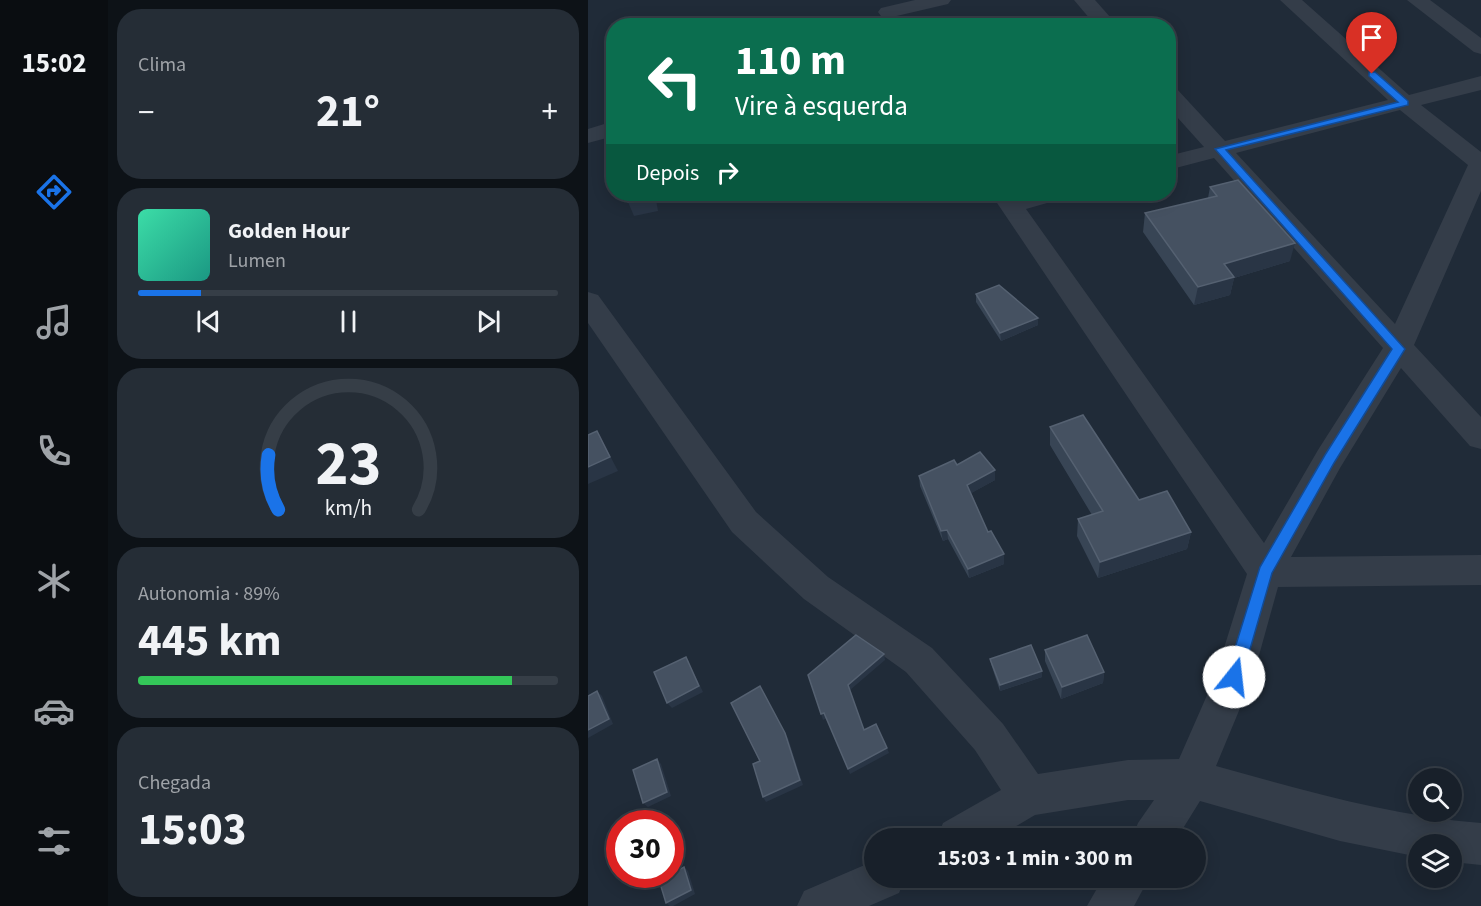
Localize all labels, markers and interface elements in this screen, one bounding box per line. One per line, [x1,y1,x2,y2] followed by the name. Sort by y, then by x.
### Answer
[1346,12,1397,74] pin
[1355,21,1388,54] icon: arrive
[735,31,846,91] text: 110 m
[636,42,714,120] icon: left
[21,44,87,83] text: 15:02
[138,51,186,79] text: Clima
[316,80,380,144] text: 21°
[735,87,908,126] text: Vire à esquerda
[138,89,154,136] text: −
[542,89,558,136] text: +
[711,156,744,189] icon: right
[636,157,699,189] text: Depois
[33,171,75,213] icon: directions
[228,215,350,247] text: Golden Hour
[228,247,286,275] text: Lumen
[33,301,75,343] icon: music
[192,305,225,338] icon: previous
[332,305,365,338] icon: pause
[472,305,505,338] icon: next
[315,420,381,509] text: 23
[33,430,75,472] icon: phone
[324,493,372,524] text: km/h
[33,560,75,602] icon: climate
[138,580,280,608] text: Autonomia · 89%
[138,609,282,673] text: 445 km
[1202,645,1266,709] position arrow
[33,690,75,732] icon: car
[1408,768,1462,888] map controls
[1408,768,1462,822] button: search
[138,769,211,797] text: Chegada
[138,798,247,862] text: 15:03
[606,810,684,888] speed limit sign: 30
[33,820,75,862] icon: filters
[1408,834,1462,888] button: layers
[937,842,1133,874] text: 15:03 · 1 min · 300 m

